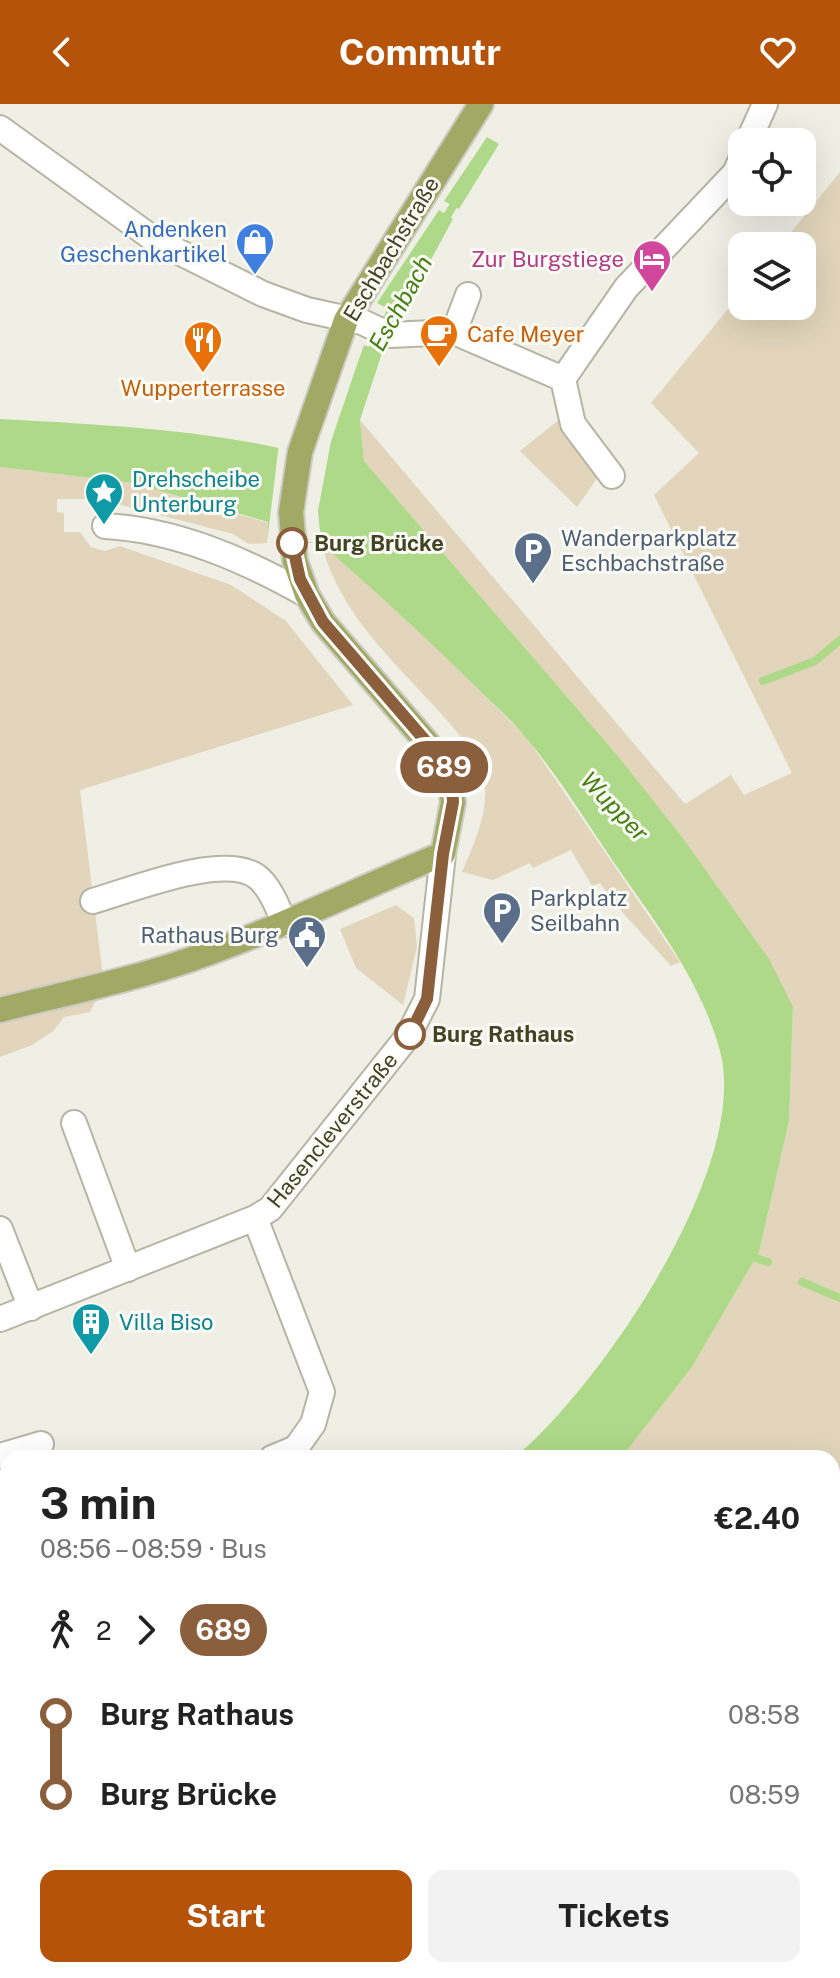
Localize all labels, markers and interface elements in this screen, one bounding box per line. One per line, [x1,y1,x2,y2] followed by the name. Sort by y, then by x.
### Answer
[40,30,84,74] icon: back
[756,30,800,74] icon: heart
[339,31,501,73] text: Commutr
[728,128,816,320] map controls
[728,128,816,216] button: locate
[337,172,445,326] street label: Eschbachstraße
[60,216,227,267] place label: Andenken Geschenkartikel
[234,221,276,276] shop icon: Andenken Geschenkartikel
[728,232,816,320] button: layers
[631,238,673,293] hotel icon: Zur Burgstiege
[471,246,624,272] place label: Zur Burgstiege
[362,250,438,356] water label: Eschbach
[418,313,460,368] cafe icon: Cafe Meyer
[182,319,224,374] restaurant icon: Wupperterrasse
[467,321,584,347] place label: Cafe Meyer
[120,375,286,401] place label: Wupperterrasse
[132,466,260,517] place label: Drehscheibe Unterburg
[83,471,125,526] place icon: Drehscheibe Unterburg
[561,525,737,576] place label: Wanderparkplatz Eschbachstraße
[277,528,307,558] marker: Burg Brücke
[314,530,444,556] place label: Burg Brücke
[512,530,554,585] parking icon: Wanderparkplatz Eschbachstraße
[398,741,490,793] line badge: 689
[416,750,472,783] text: 689
[575,766,655,847] water label: Wupper
[530,885,627,936] place label: Parkplatz Seilbahn
[481,890,523,945] parking icon: Parkplatz Seilbahn
[286,914,328,969] public building icon: Rathaus Burg
[141,922,279,948] place label: Rathaus Burg
[395,1019,425,1049] marker: Burg Rathaus
[432,1021,574,1047] place label: Burg Rathaus
[261,1047,403,1213] street label: Hasencleverstraße
[70,1301,112,1356] building icon: Villa Biso
[119,1309,214,1335] place label: Villa Biso
[40,1477,157,1529] text: 3 min
[714,1500,800,1536] text: €2.40
[40,1533,267,1564] text: 08:56 – 08:59 · Bus
[40,1608,84,1652] icon: walk
[124,1608,168,1652] icon: forward
[196,1613,251,1646] text: 689
[96,1615,112,1646] text: 2
[100,1696,294,1732] text: Burg Rathaus
[728,1699,800,1730] text: 08:58
[100,1776,277,1812] text: Burg Brücke
[729,1779,800,1810] text: 08:59
[40,1870,412,1962] button: Start
[428,1870,800,1962] button: Tickets

